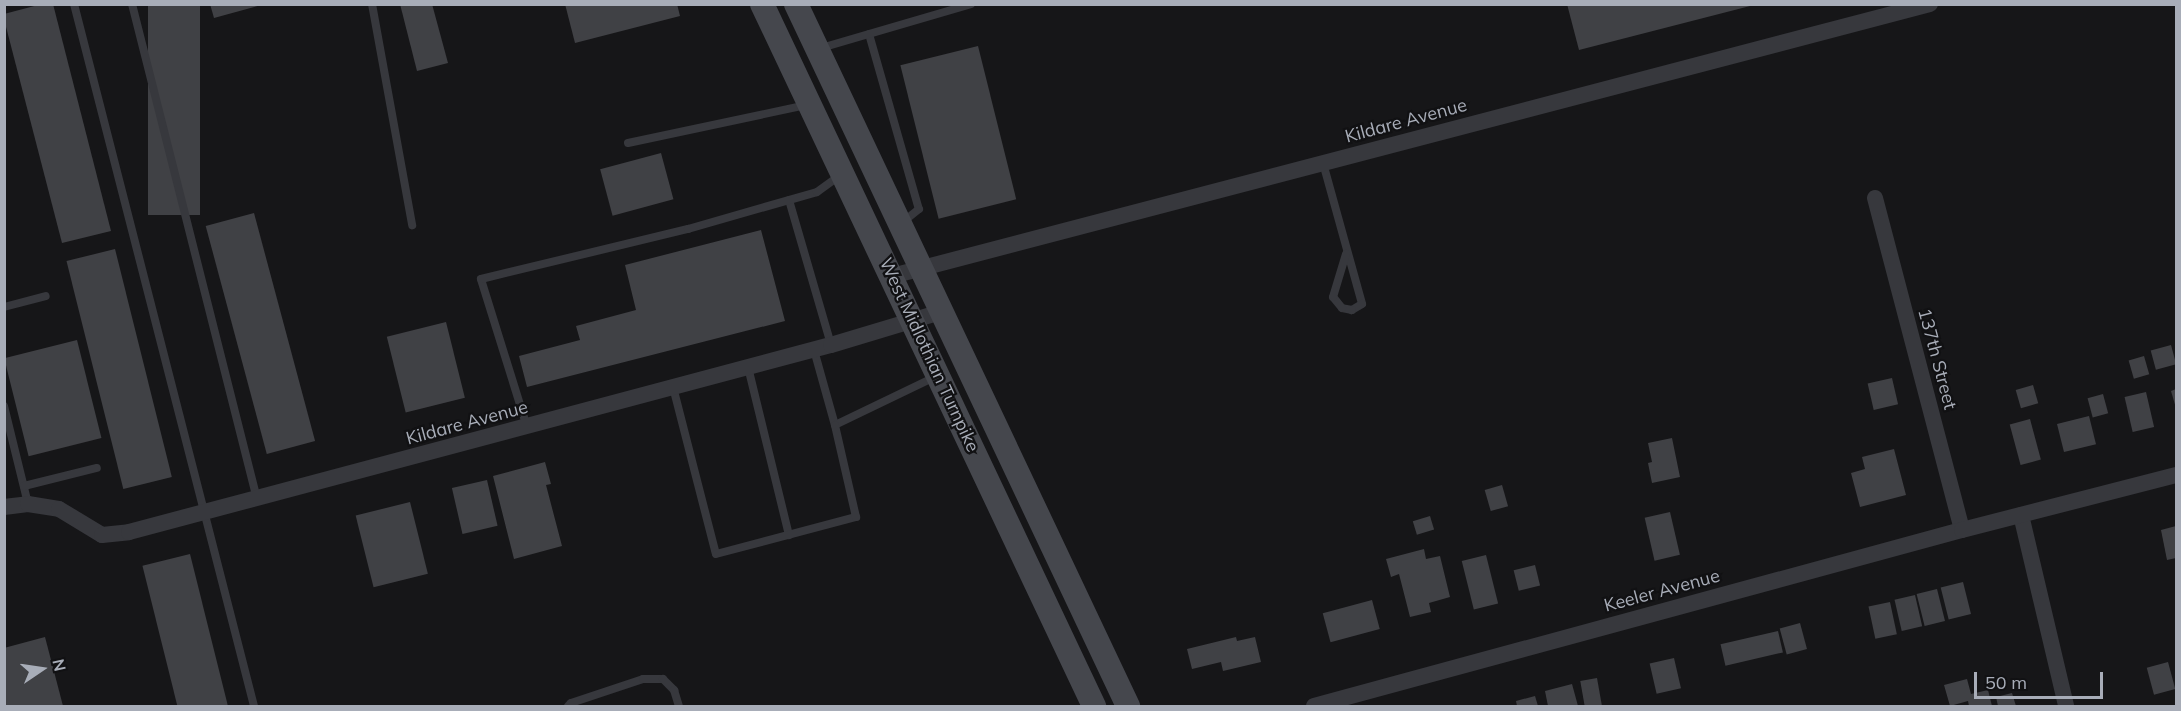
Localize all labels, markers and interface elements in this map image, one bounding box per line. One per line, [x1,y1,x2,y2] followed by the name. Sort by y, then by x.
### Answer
[1343,94,1469,148] street label: Kildare Avenue
[874,254,984,456] street label: West Midlothian Turnpike
[1913,306,1961,412] street label: 137th Street
[404,396,530,450] street label: Kildare Avenue
[1602,565,1722,617] street label: Keeler Avenue
[12,639,72,699] north arrow
[48,657,71,673] text: N
[1977,660,2106,698] scale bar
[1985,671,2027,694] text: 50 m

